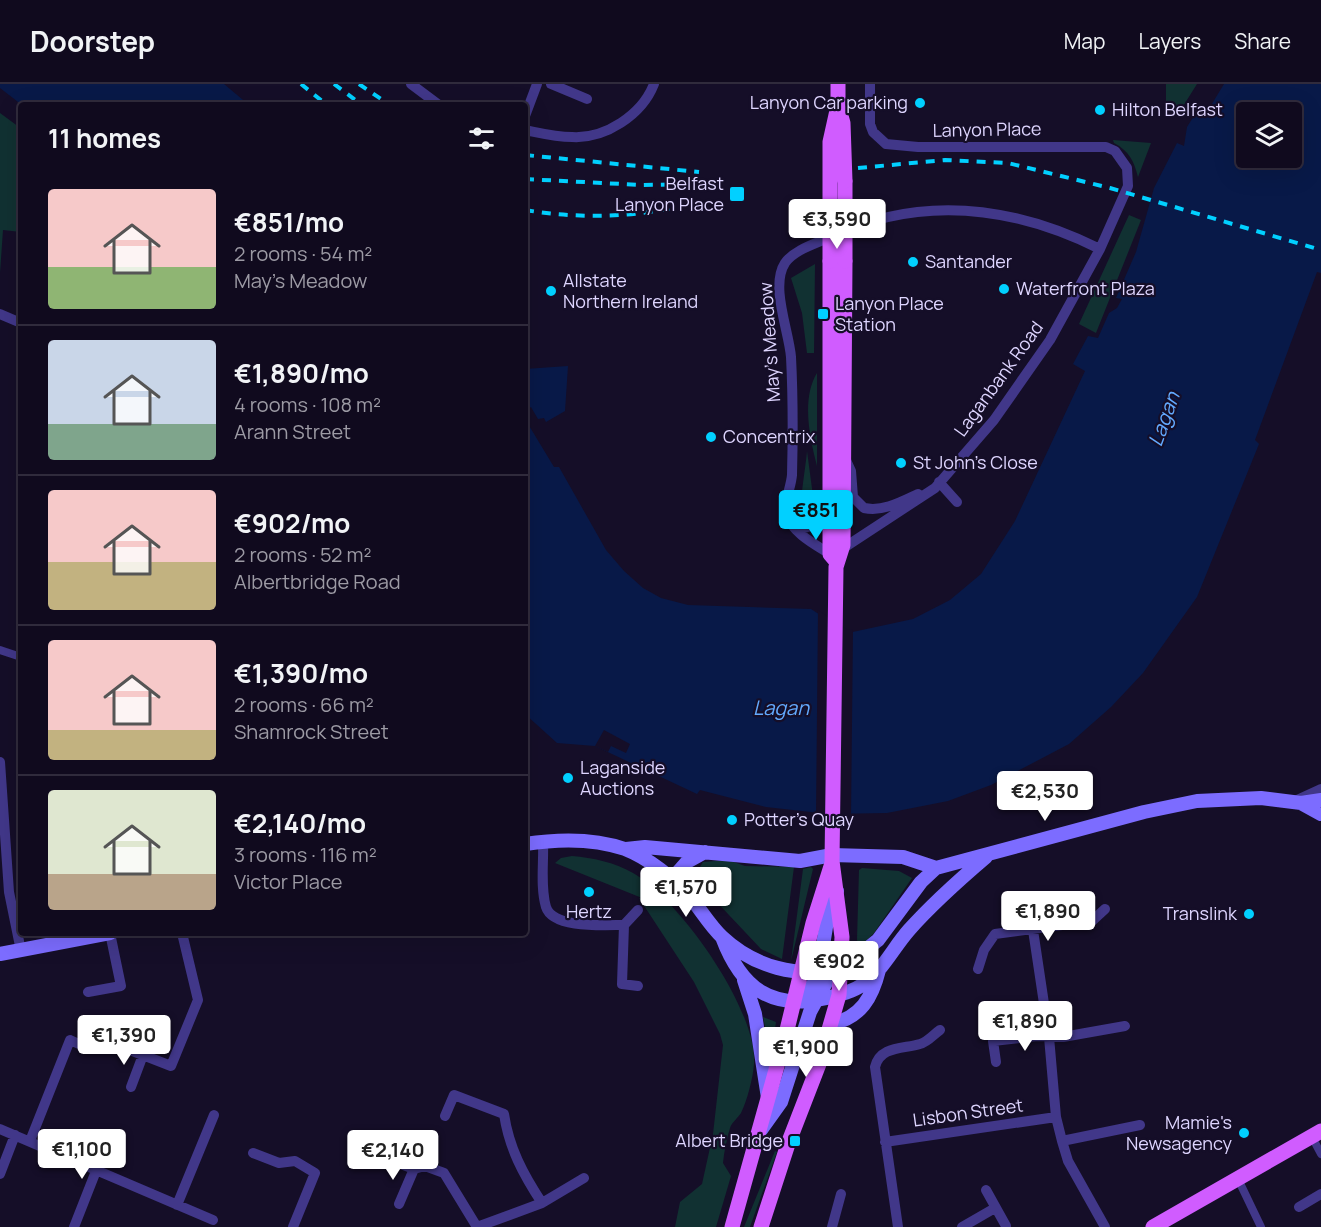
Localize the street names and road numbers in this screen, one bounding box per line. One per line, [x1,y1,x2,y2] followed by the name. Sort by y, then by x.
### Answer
[932,116,1042,142] street label: Lanyon Place
[753,281,785,403] street label: May's Meadow
[948,316,1048,441] street label: Laganbank Road
[911,1092,1025,1132] street label: Lisbon Street

